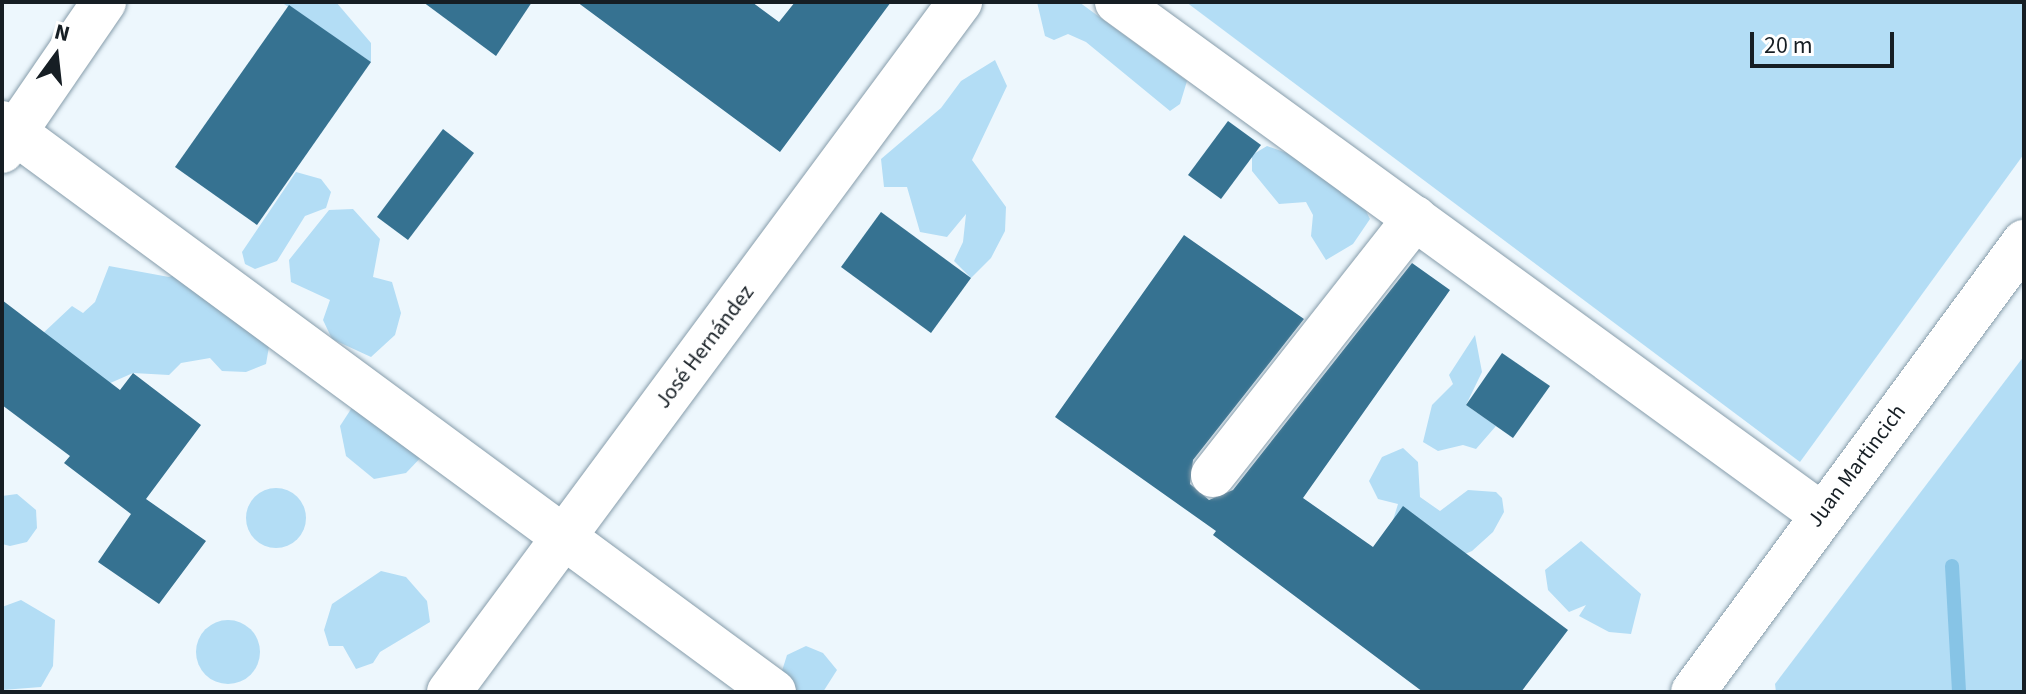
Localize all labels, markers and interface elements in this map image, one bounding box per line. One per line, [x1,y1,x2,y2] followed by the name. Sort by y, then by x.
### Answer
[51,15,73,50] text: N
[16,16,96,96] north arrow
[1754,16,1898,66] scale bar
[1764,28,1813,63] text: 20 m
[650,280,760,414] street label: José Hernández
[1802,399,1912,533] street label: Juan Martincich

